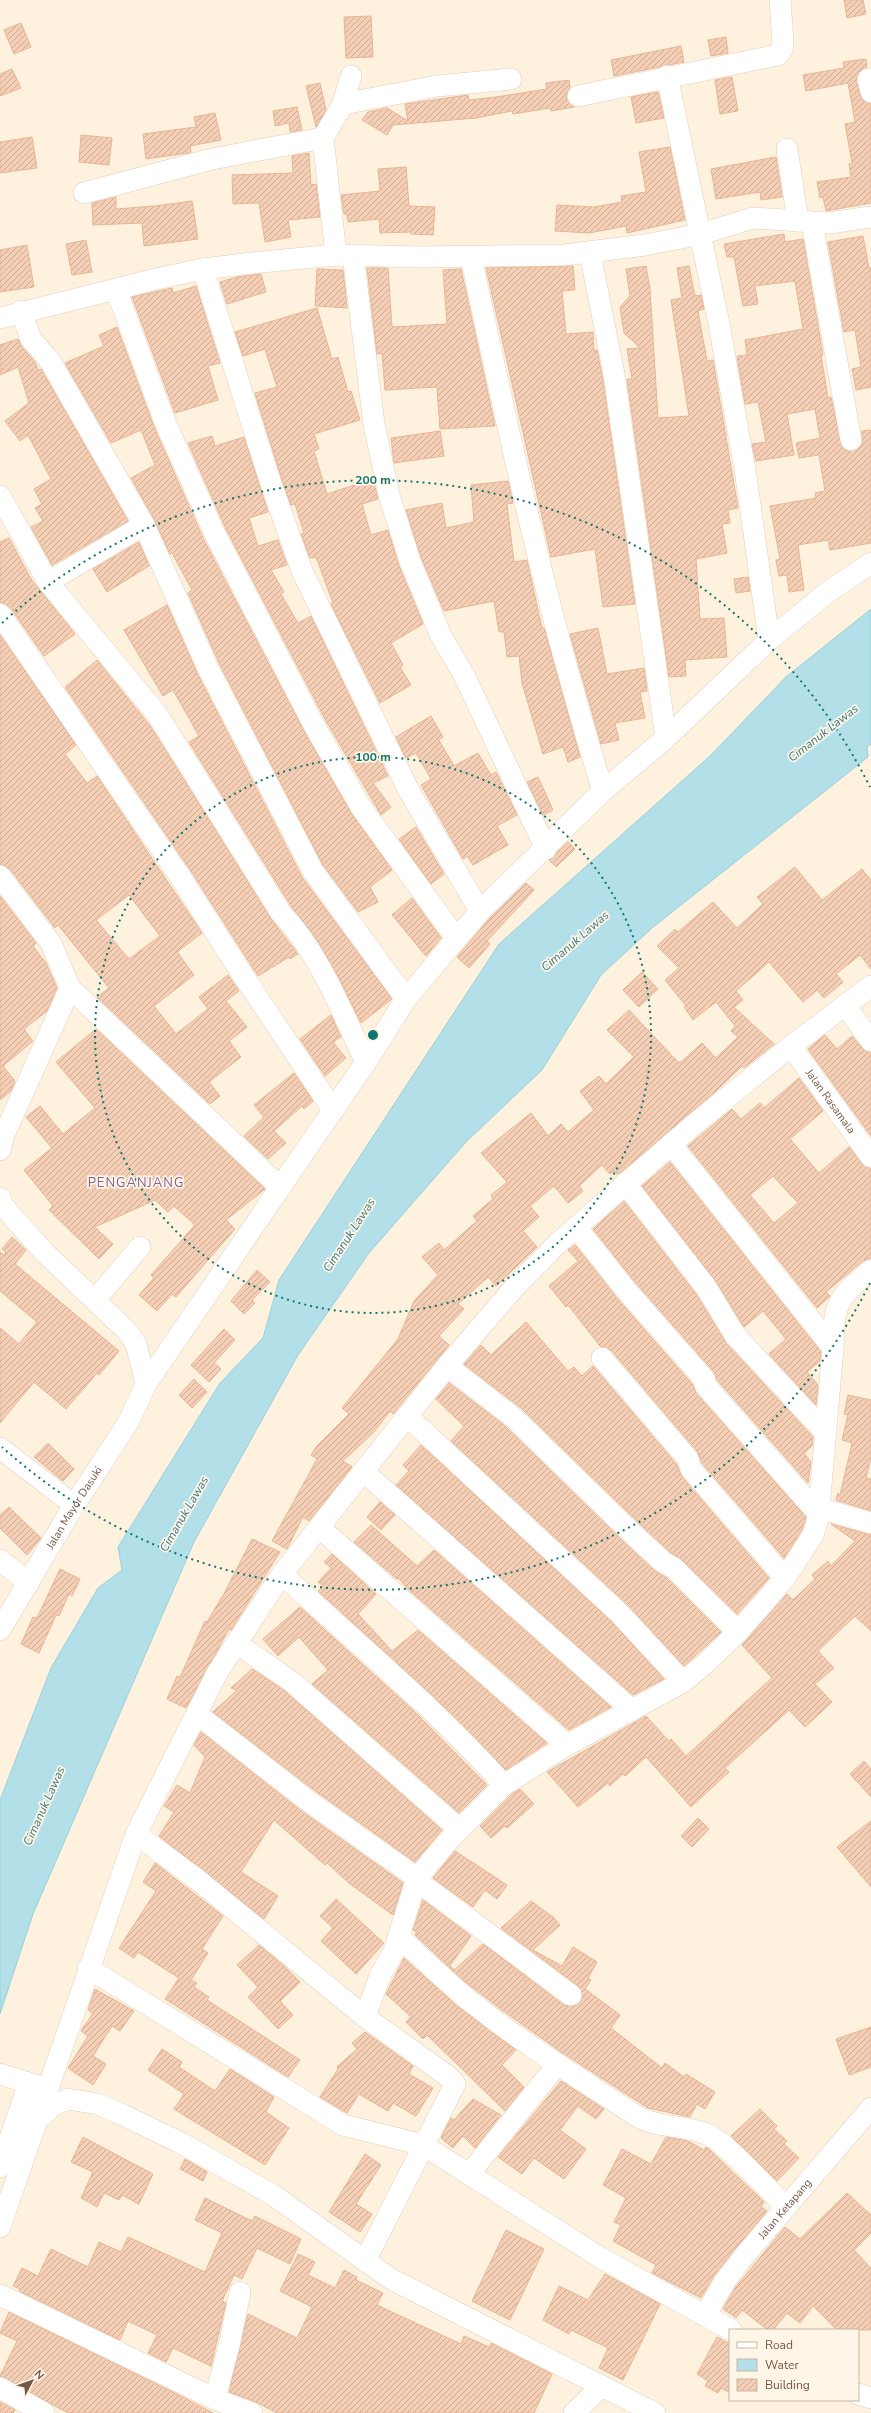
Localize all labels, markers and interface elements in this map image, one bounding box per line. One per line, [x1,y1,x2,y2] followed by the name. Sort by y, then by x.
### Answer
[355,472,391,488] text: 200 m
[785,700,862,765] water label: Cimanuk Lawas
[355,749,391,765] text: 100 m
[538,907,613,975] water label: Cimanuk Lawas
[366,1028,380,1042] centre of rings
[801,1065,859,1137] street label: Jalan Rasamala
[88,1174,184,1192] district label: PENGANJANG
[319,1195,379,1275] water label: Cimanuk Lawas
[42,1464,106,1553] street label: Jalan Mayor Dasuki
[156,1473,212,1555] water label: Cimanuk Lawas
[19,1764,69,1848] water label: Cimanuk Lawas
[754,2176,815,2243] street label: Jalan Ketapang
[729,2329,859,2401] legend
[765,2337,793,2353] text: Road
[765,2357,799,2373] text: Water
[12,2361,52,2401] north arrow
[31,2367,48,2383] text: N
[765,2377,810,2393] text: Building

